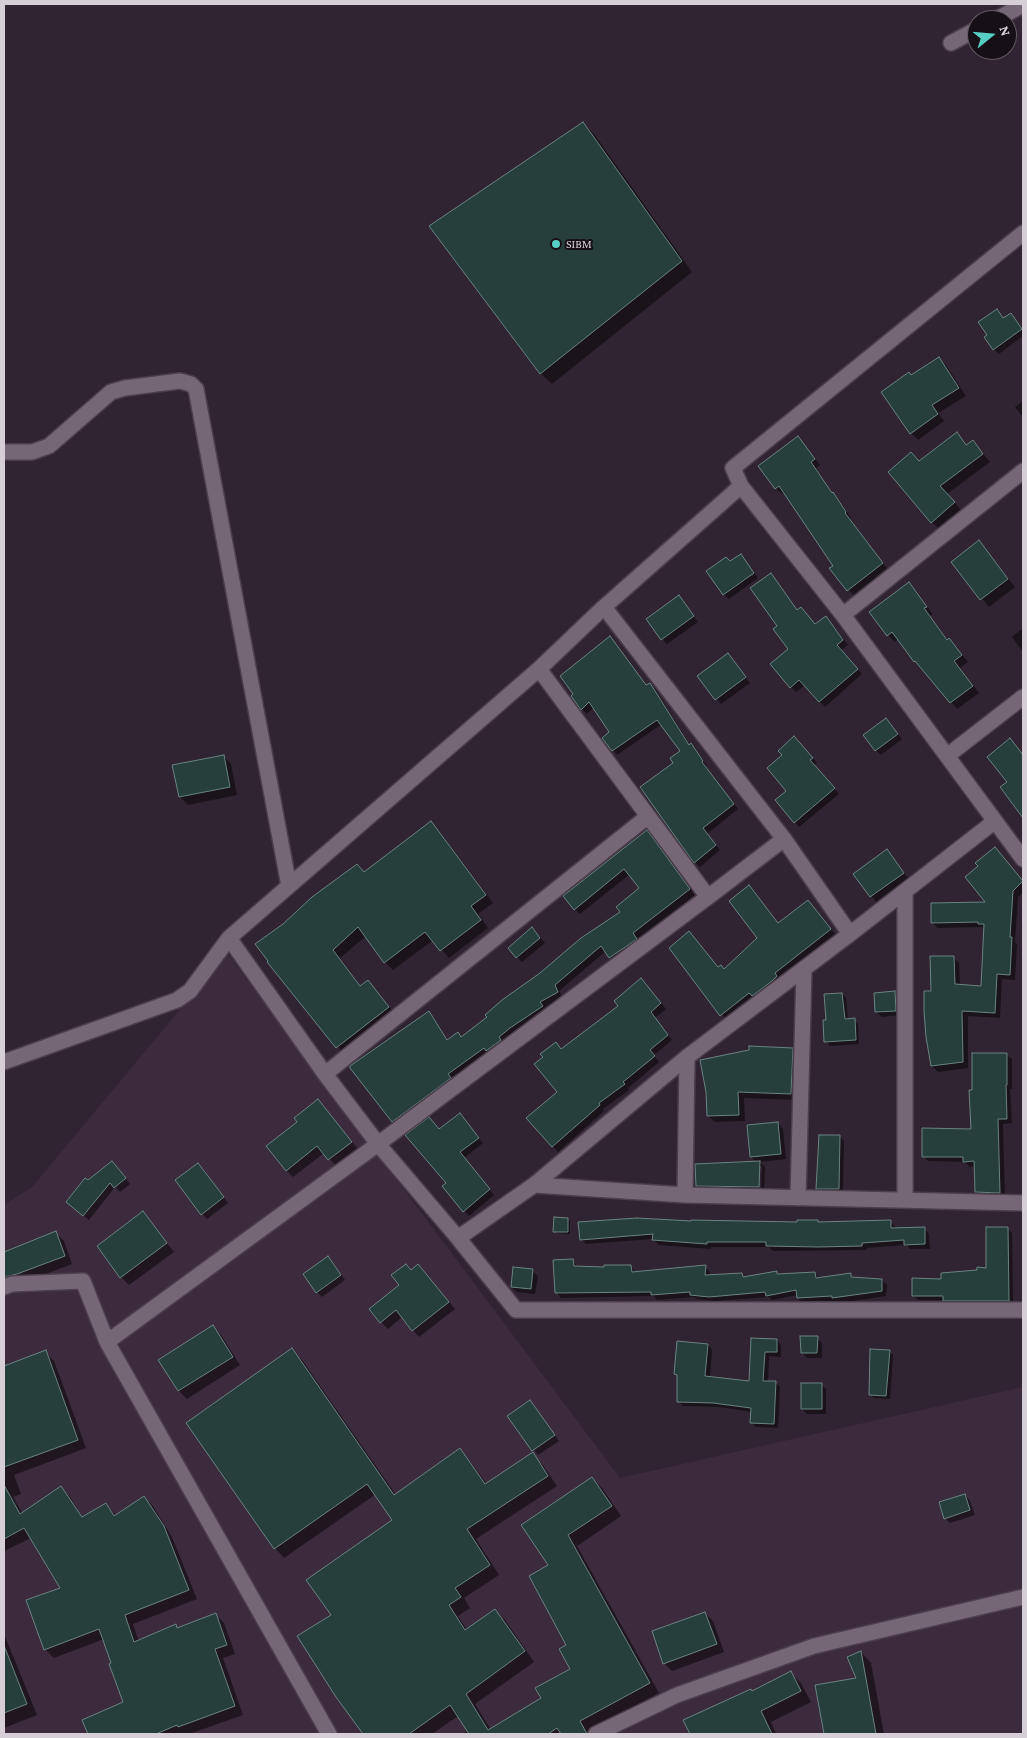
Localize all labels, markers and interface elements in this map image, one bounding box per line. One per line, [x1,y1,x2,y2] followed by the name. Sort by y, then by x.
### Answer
[967,10,1017,60] north arrow
[996,24,1014,38] text: N
[566,237,592,251] place label: SIBM
[550,238,562,250] marker: SIBM

